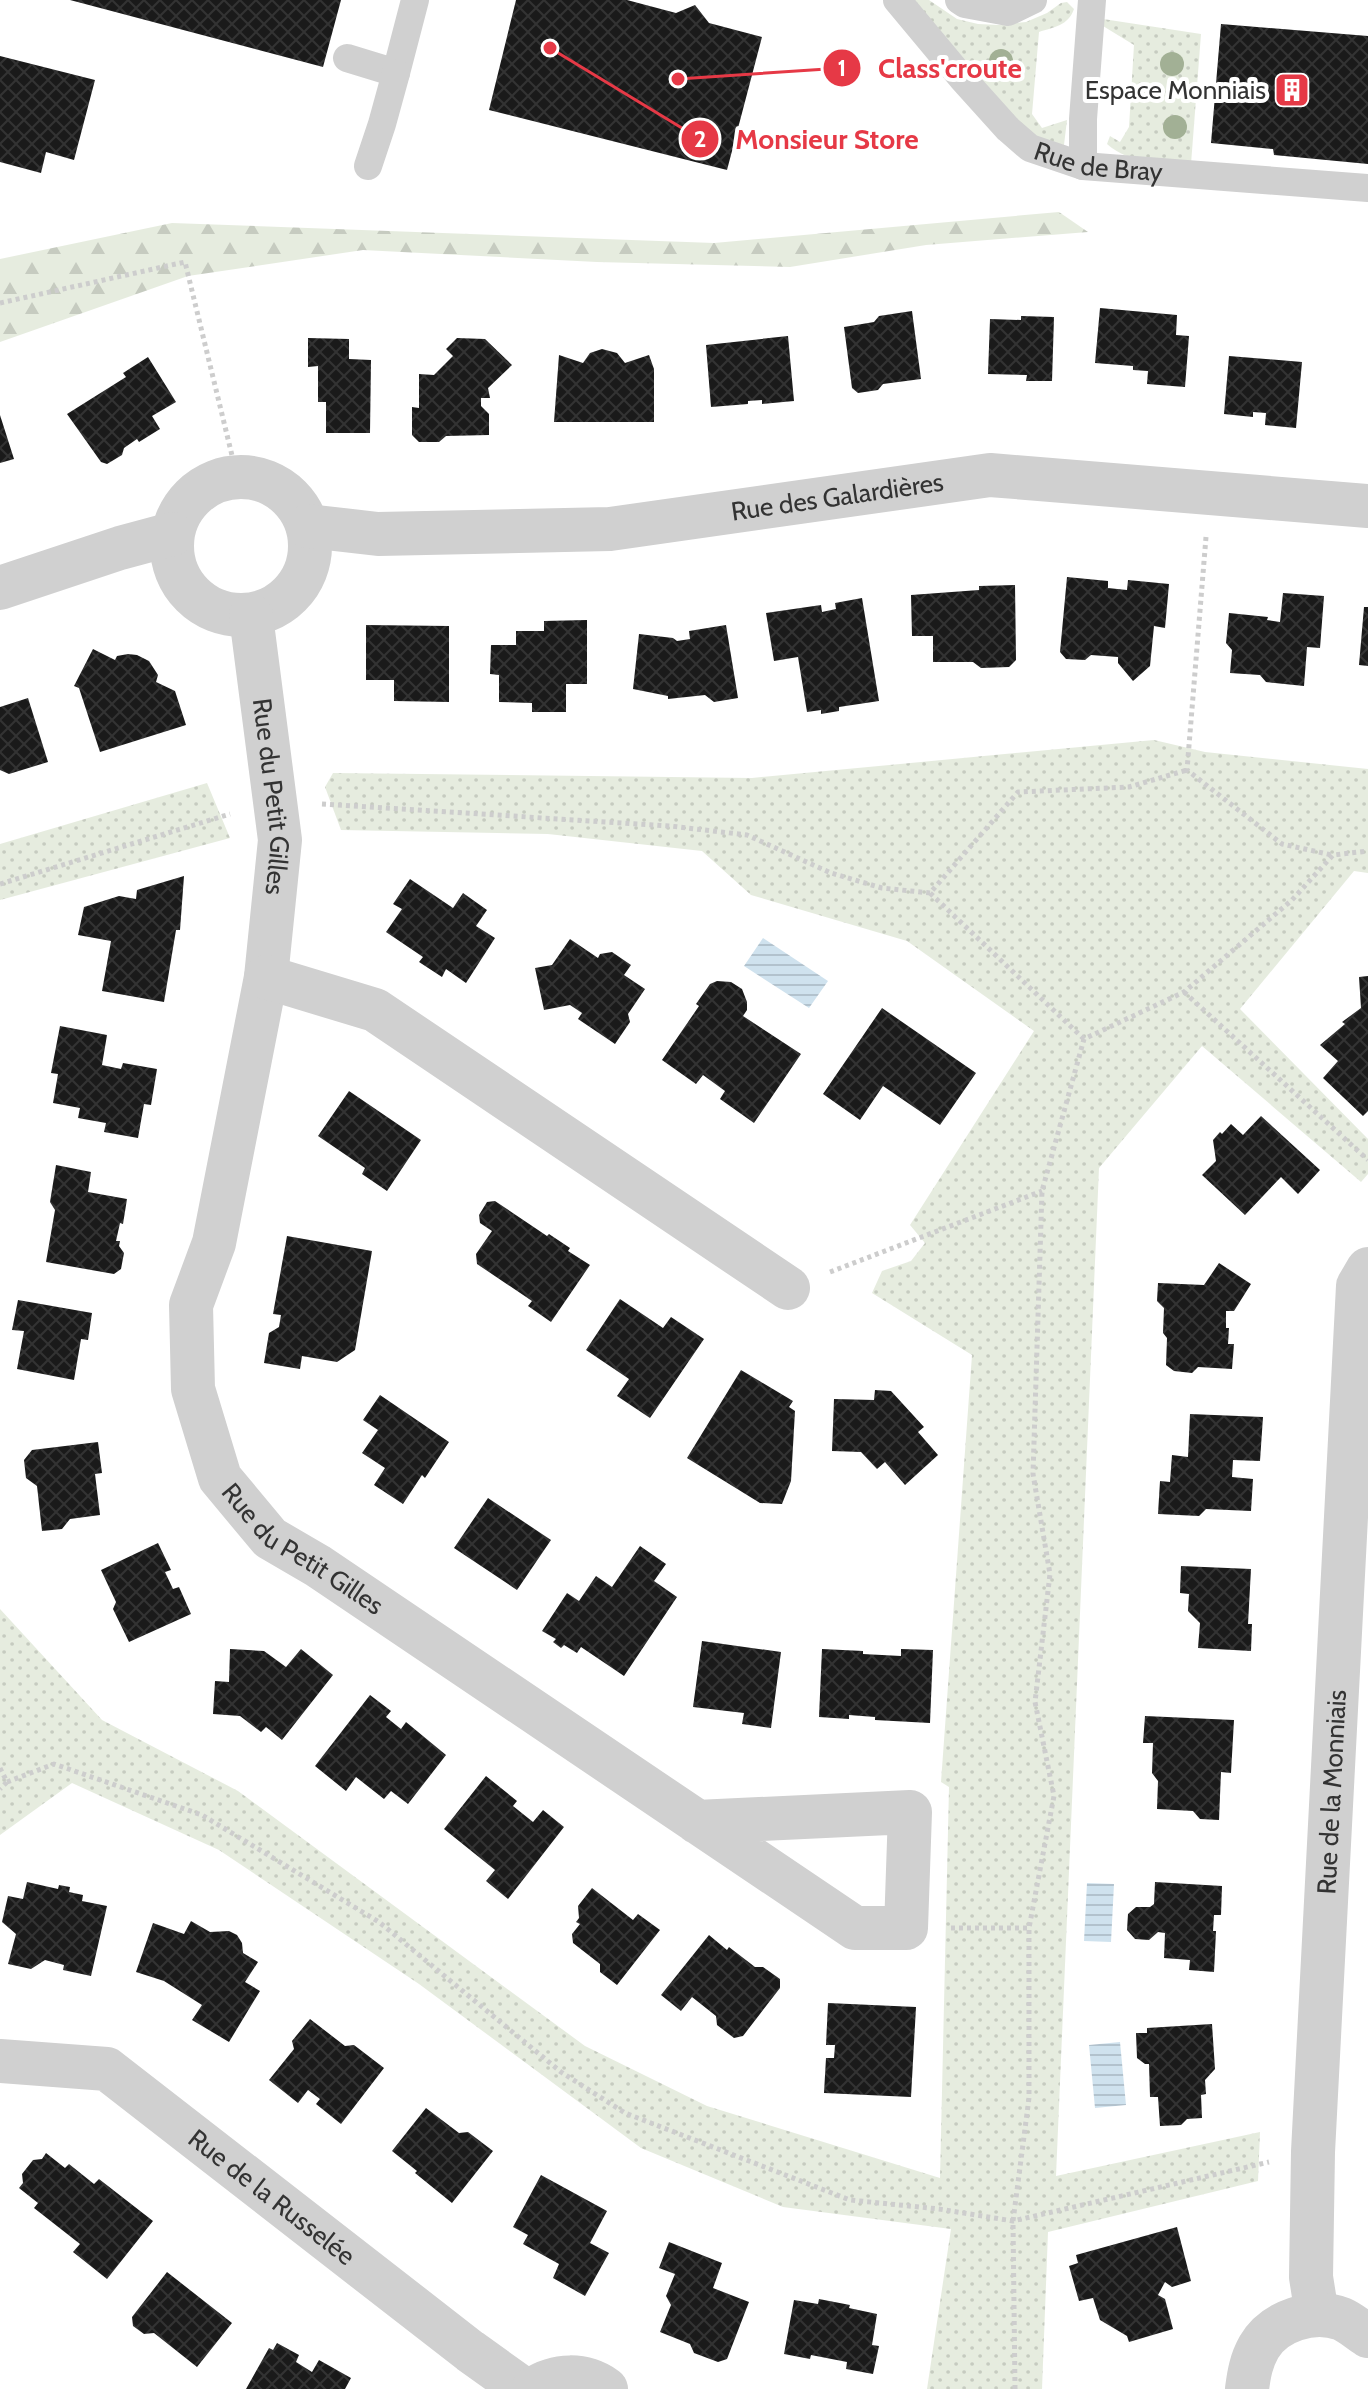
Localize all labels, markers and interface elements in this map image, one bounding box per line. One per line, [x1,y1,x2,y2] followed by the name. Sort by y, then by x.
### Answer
[822,42,1038,94] callout: Class'croute
[878,51,1022,85] text: Class'croute
[838,53,846,82] text: 1
[1273,71,1311,109] building icon: Espace Monniais
[1085,74,1266,106] place label: Espace Monniais
[680,113,935,165] callout: Monsieur Store
[735,122,919,156] text: Monsieur Store
[694,124,706,153] text: 2
[1030,135,1164,188] street label: Rue de Bray
[729,466,946,528] street label: Rue des Galardières
[246,696,296,897] street label: Rue du Petit Gilles
[215,1476,390,1622] street label: Rue du Petit Gilles
[1310,1689,1353,1895] street label: Rue de la Monniais
[182,2122,362,2272] street label: Rue de la Russelée

